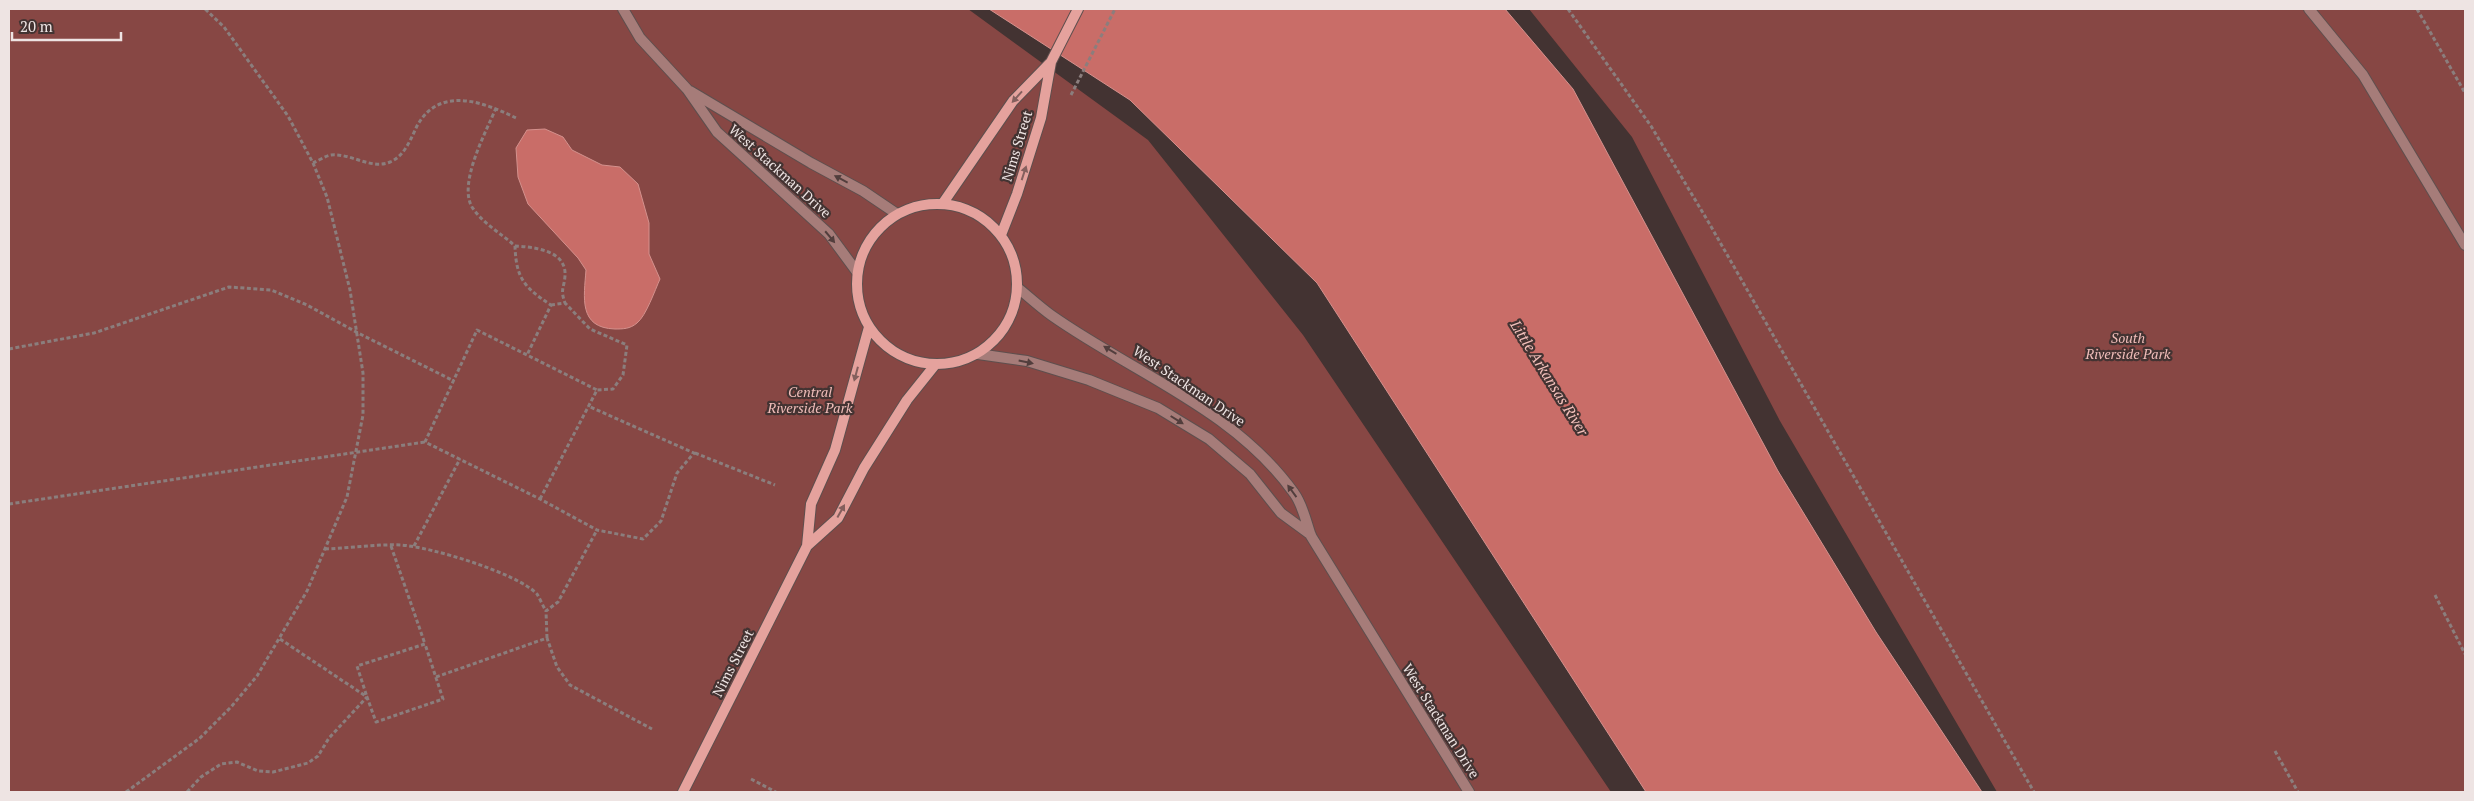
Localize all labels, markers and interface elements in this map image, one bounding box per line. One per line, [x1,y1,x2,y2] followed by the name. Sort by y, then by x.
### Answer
[12,10,121,42] scale bar
[20,16,53,36] text: 20 m
[1011,91,1023,103] one-way arrow
[997,107,1037,184] street label: Nims Street
[725,120,836,222] street label: West Stackman Drive
[1020,165,1028,180] one-way arrow
[834,175,848,183] one-way arrow
[824,230,836,242] one-way arrow
[1506,315,1594,440] water label: Little Arkansas River
[2084,328,2171,363] park label: South Riverside Park
[1129,341,1249,430] street label: West Stackman Drive
[1103,345,1116,354] one-way arrow
[1019,358,1034,366] one-way arrow
[852,367,860,382] one-way arrow
[766,382,853,417] park label: Central Riverside Park
[1171,415,1184,424] one-way arrow
[1287,484,1297,498] one-way arrow
[837,504,845,519] one-way arrow
[707,625,758,700] street label: Nims Street
[1398,660,1484,782] street label: West Stackman Drive

